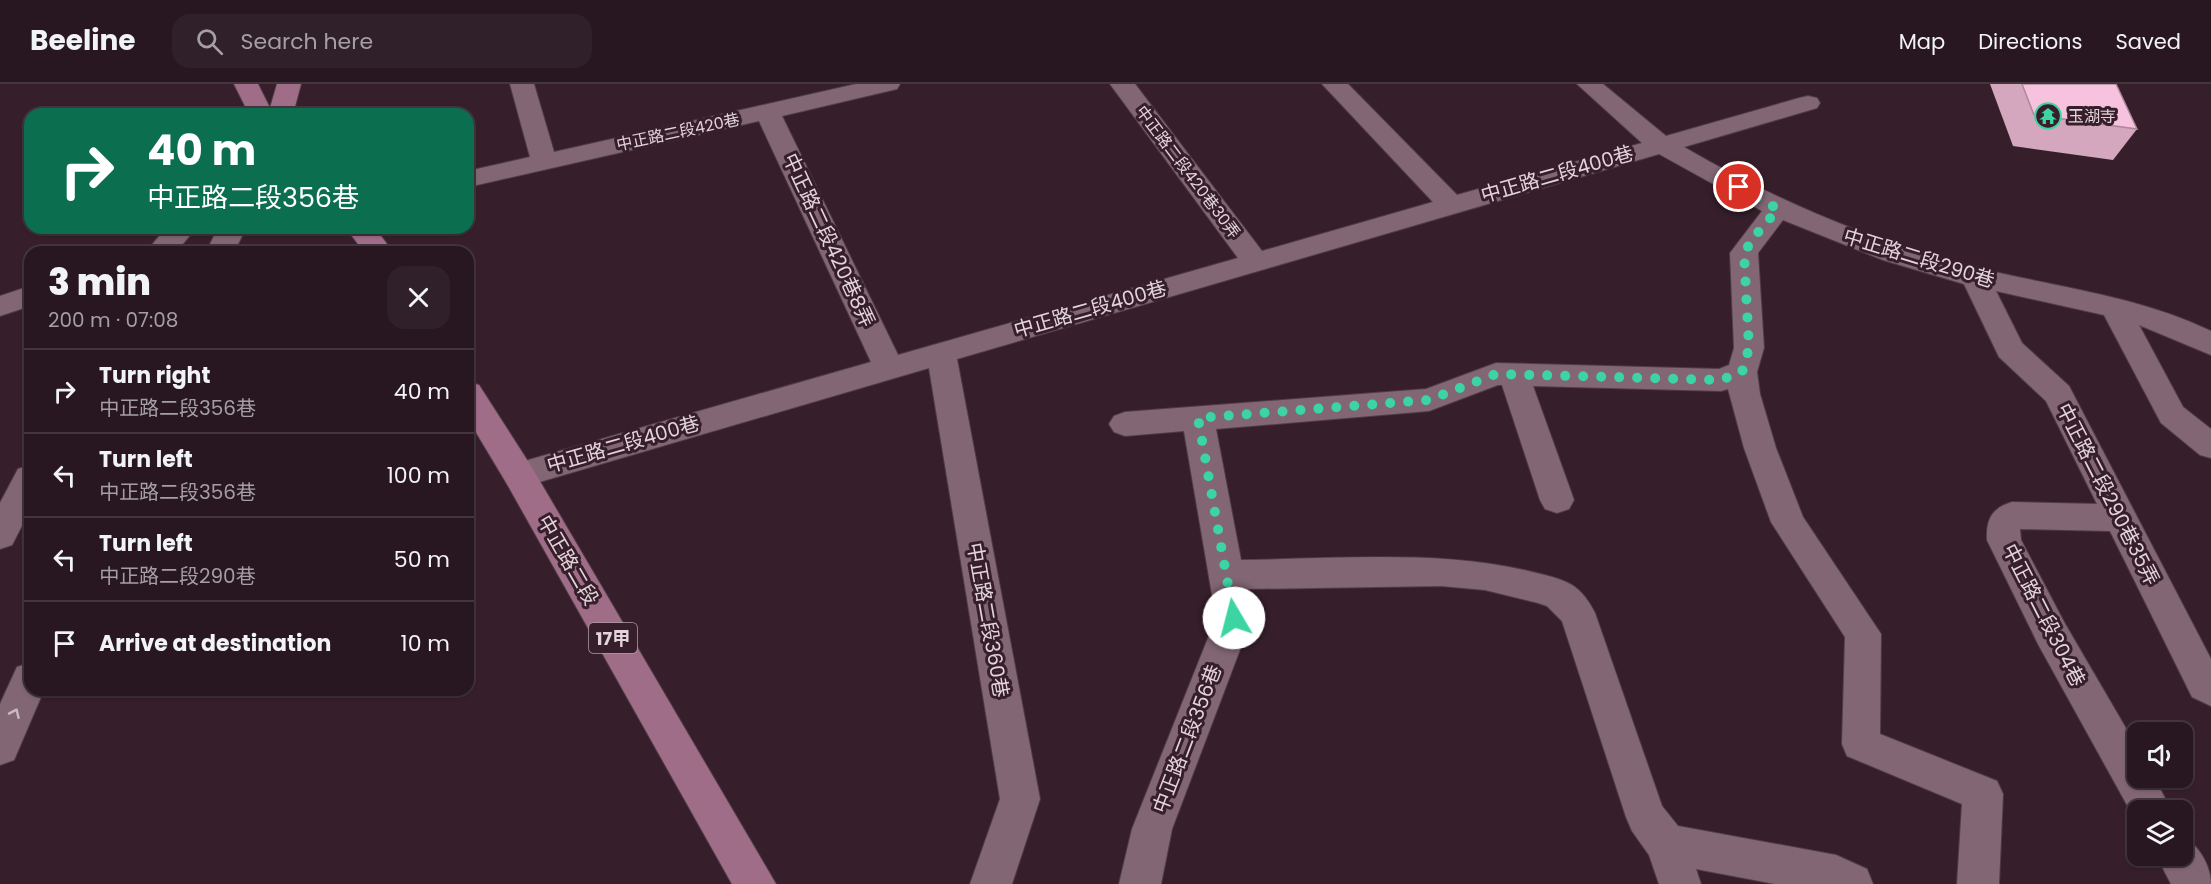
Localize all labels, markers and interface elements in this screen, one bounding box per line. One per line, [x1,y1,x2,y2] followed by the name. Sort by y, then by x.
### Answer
[172,14,592,68] search box
[30,21,136,60] text: Beeline
[193,25,226,58] icon: search
[241,26,373,57] text: Search here
[1899,27,1945,56] text: Map
[1978,27,2082,56] text: Directions
[2115,27,2181,56] text: Saved
[1130,101,1246,243] street label: 中正路二段420巷30弄
[2033,101,2063,131] temple icon: 玉湖寺
[2068,105,2116,128] place label: 玉湖寺
[614,108,742,156] street label: 中正路二段420巷
[147,121,256,180] text: 40 m
[48,132,126,210] icon: right
[1477,139,1637,209] street label: 中正路二段400巷
[776,148,882,332] street label: 中正路二段420巷8弄
[1713,161,1764,212] pin
[1722,170,1755,203] icon: arrive
[147,179,359,216] text: 中正路二段356巷
[1840,222,1998,294] street label: 中正路二段290巷
[48,257,151,308] text: 3 min
[387,266,450,329] button: close
[1010,274,1170,344] street label: 中正路二段400巷
[48,306,178,334] text: 200 m · 07:08
[99,360,210,391] text: Turn right
[48,375,81,408] icon: right
[394,376,450,407] text: 40 m
[99,394,256,422] text: 中正路二段356巷
[2050,398,2166,590] street label: 中正路二段290巷35弄
[543,409,703,479] street label: 中正路二段400巷
[99,444,193,475] text: Turn left
[48,459,81,492] icon: left
[387,460,450,491] text: 100 m
[99,478,256,506] text: 中正路二段356巷
[531,510,605,610] street label: 中正路二段
[99,528,193,559] text: Turn left
[1996,539,2092,691] street label: 中正路二段304巷
[961,540,1015,700] street label: 中正路二段360巷
[48,543,81,576] icon: left
[394,544,450,575] text: 50 m
[99,562,256,590] text: 中正路二段290巷
[1202,586,1266,650] position arrow
[589,623,637,653] road number: 17甲
[48,627,81,660] icon: arrive
[99,628,331,659] text: Arrive at destination
[401,628,450,659] text: 10 m
[1146,661,1228,817] street label: 中正路二段356巷
[8,708,20,719] one-way arrow
[2127,722,2193,866] map controls
[2127,722,2193,788] button: sound
[2127,800,2193,866] button: layers

